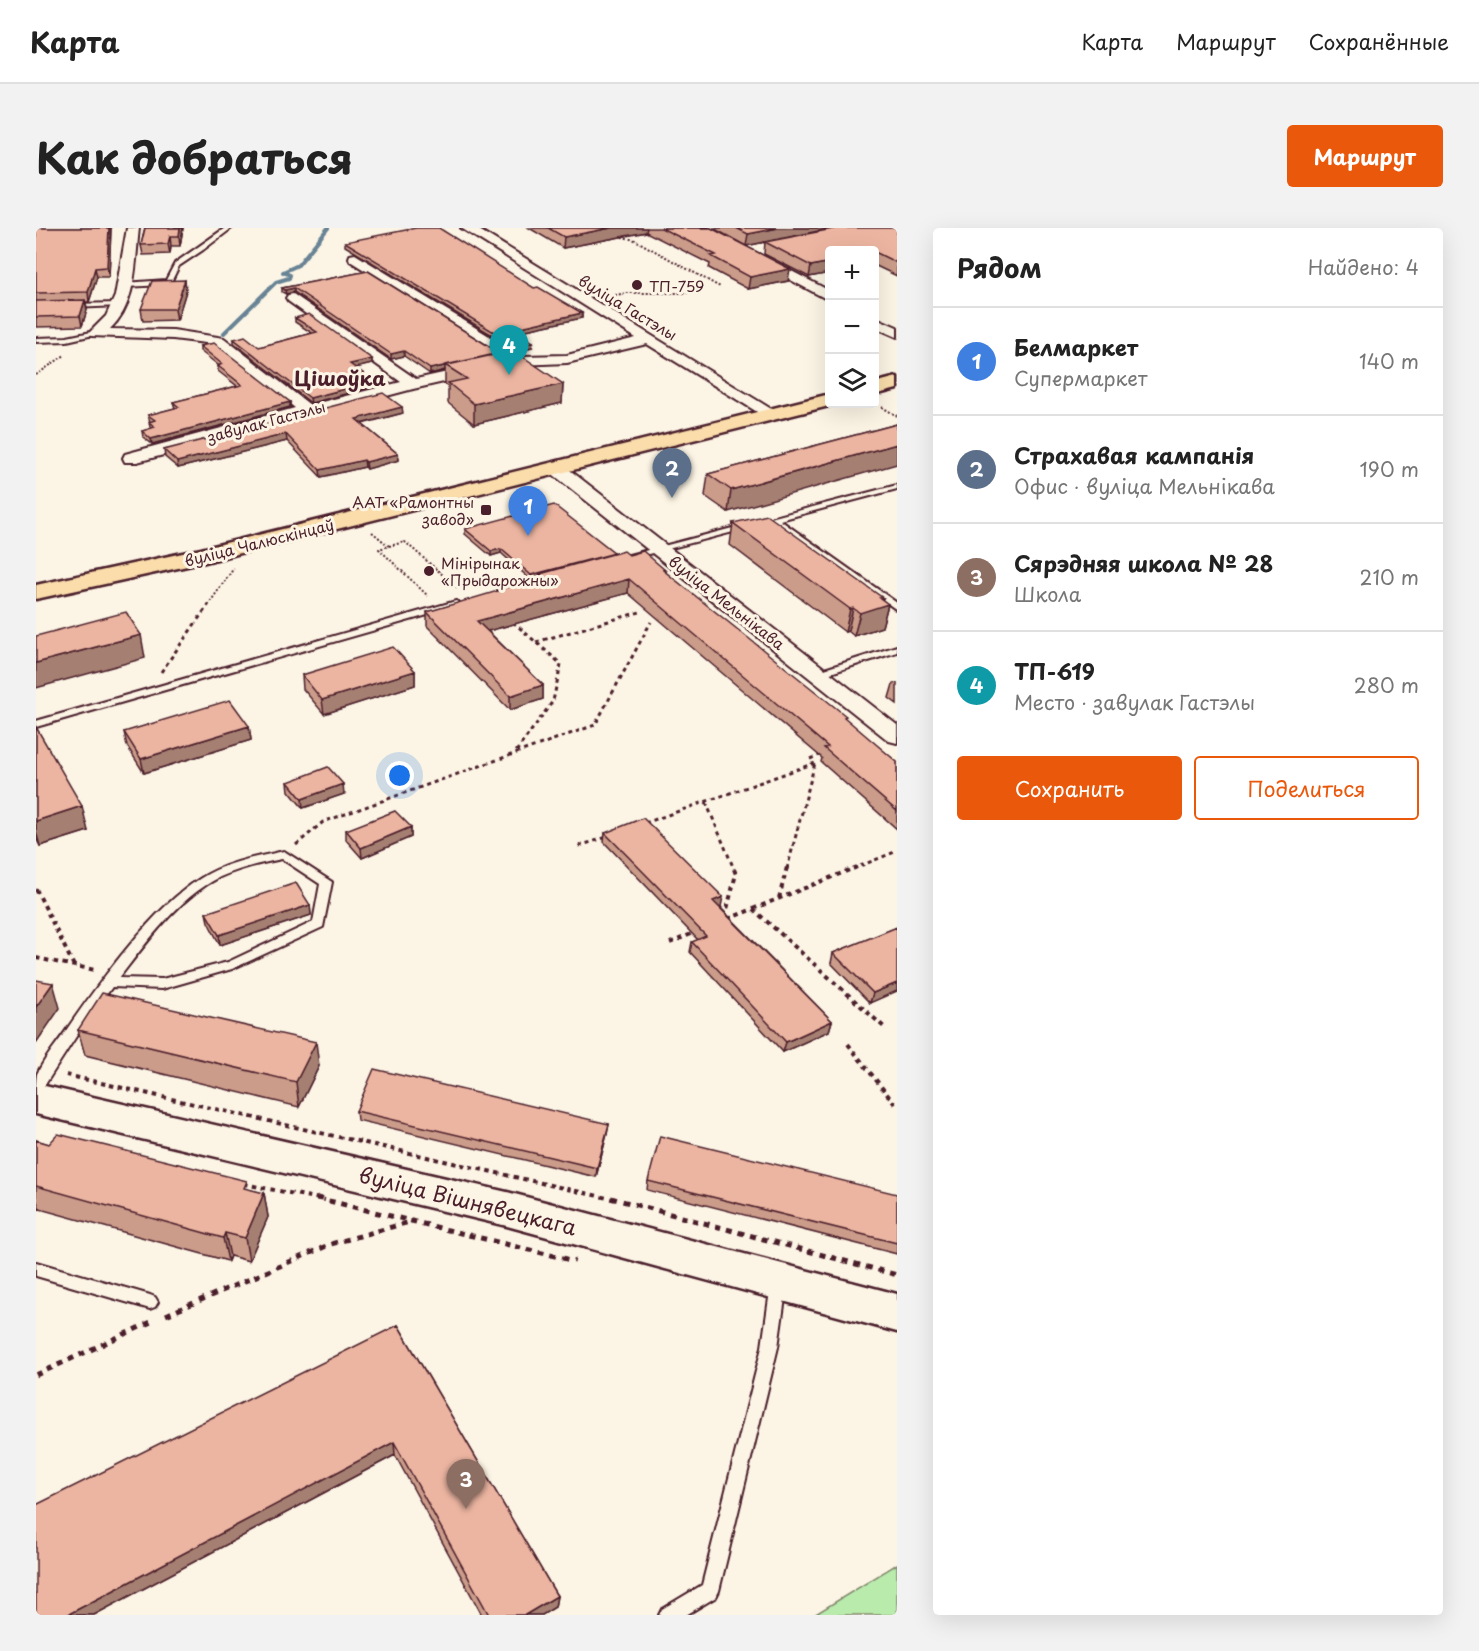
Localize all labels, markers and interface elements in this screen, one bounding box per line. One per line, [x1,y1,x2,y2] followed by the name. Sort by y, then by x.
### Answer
[30,20,120,63] text: Карта
[1082,25,1143,57] text: Карта
[1176,25,1276,57] text: Маршрут
[1309,25,1449,57] text: Сохранённые
[36,125,353,188] text: Как добраться
[1287,125,1443,187] button: Маршрут
[825,246,879,408] map controls
[825,246,879,300] button: +
[957,248,1042,287] text: Рядом
[1308,252,1419,282] text: Найдено: 4
[574,268,682,346] street label: вуліца Гастэлы
[649,274,704,297] place label: ТП-759
[630,278,644,292] marker: ТП-759
[825,300,879,354] button: −
[490,326,528,375] pin: 4
[1014,330,1138,363] text: Белмаркет
[972,346,981,376] text: 1
[1359,346,1419,376] text: 140 m
[825,354,879,408] button: layers
[294,363,386,393] district label: Цішоўка
[1014,363,1147,393] text: Супермаркет
[203,394,328,448] street label: завулак Гастэлы
[1014,438,1254,471] text: Страхавая кампанія
[652,448,692,498] pin: 2
[969,454,984,484] text: 2
[1360,454,1419,484] text: 190 m
[1014,471,1275,501] text: Офис · вуліца Мельнікава
[508,486,548,536] pin: 1
[352,490,474,530] place label: ААТ «Рамонтны завод»
[479,503,493,517] marker: ААТ «Рамонтны завод»
[182,512,336,572] street label: вуліца Чалюскінцаў
[1014,546,1273,579] text: Сярэдняя школа № 28
[664,549,790,655] street label: вуліца Мельнікава
[441,551,559,591] place label: Мінірынак «Прыдарожны»
[970,562,983,592] text: 3
[1360,562,1419,592] text: 210 m
[422,564,436,578] marker: Мінірынак «Прыдарожны»
[1014,579,1081,609] text: Школа
[1014,654,1095,687] text: ТП-619
[970,670,983,700] text: 4
[1354,670,1419,700] text: 280 m
[1014,687,1255,717] text: Место · завулак Гастэлы
[957,756,1182,820] button: Сохранить
[1194,756,1419,820] button: Поделиться
[385,761,414,790] your location
[356,1157,581,1243] street label: вуліца Вішнявецкага
[446,1460,486,1509] pin: 3

